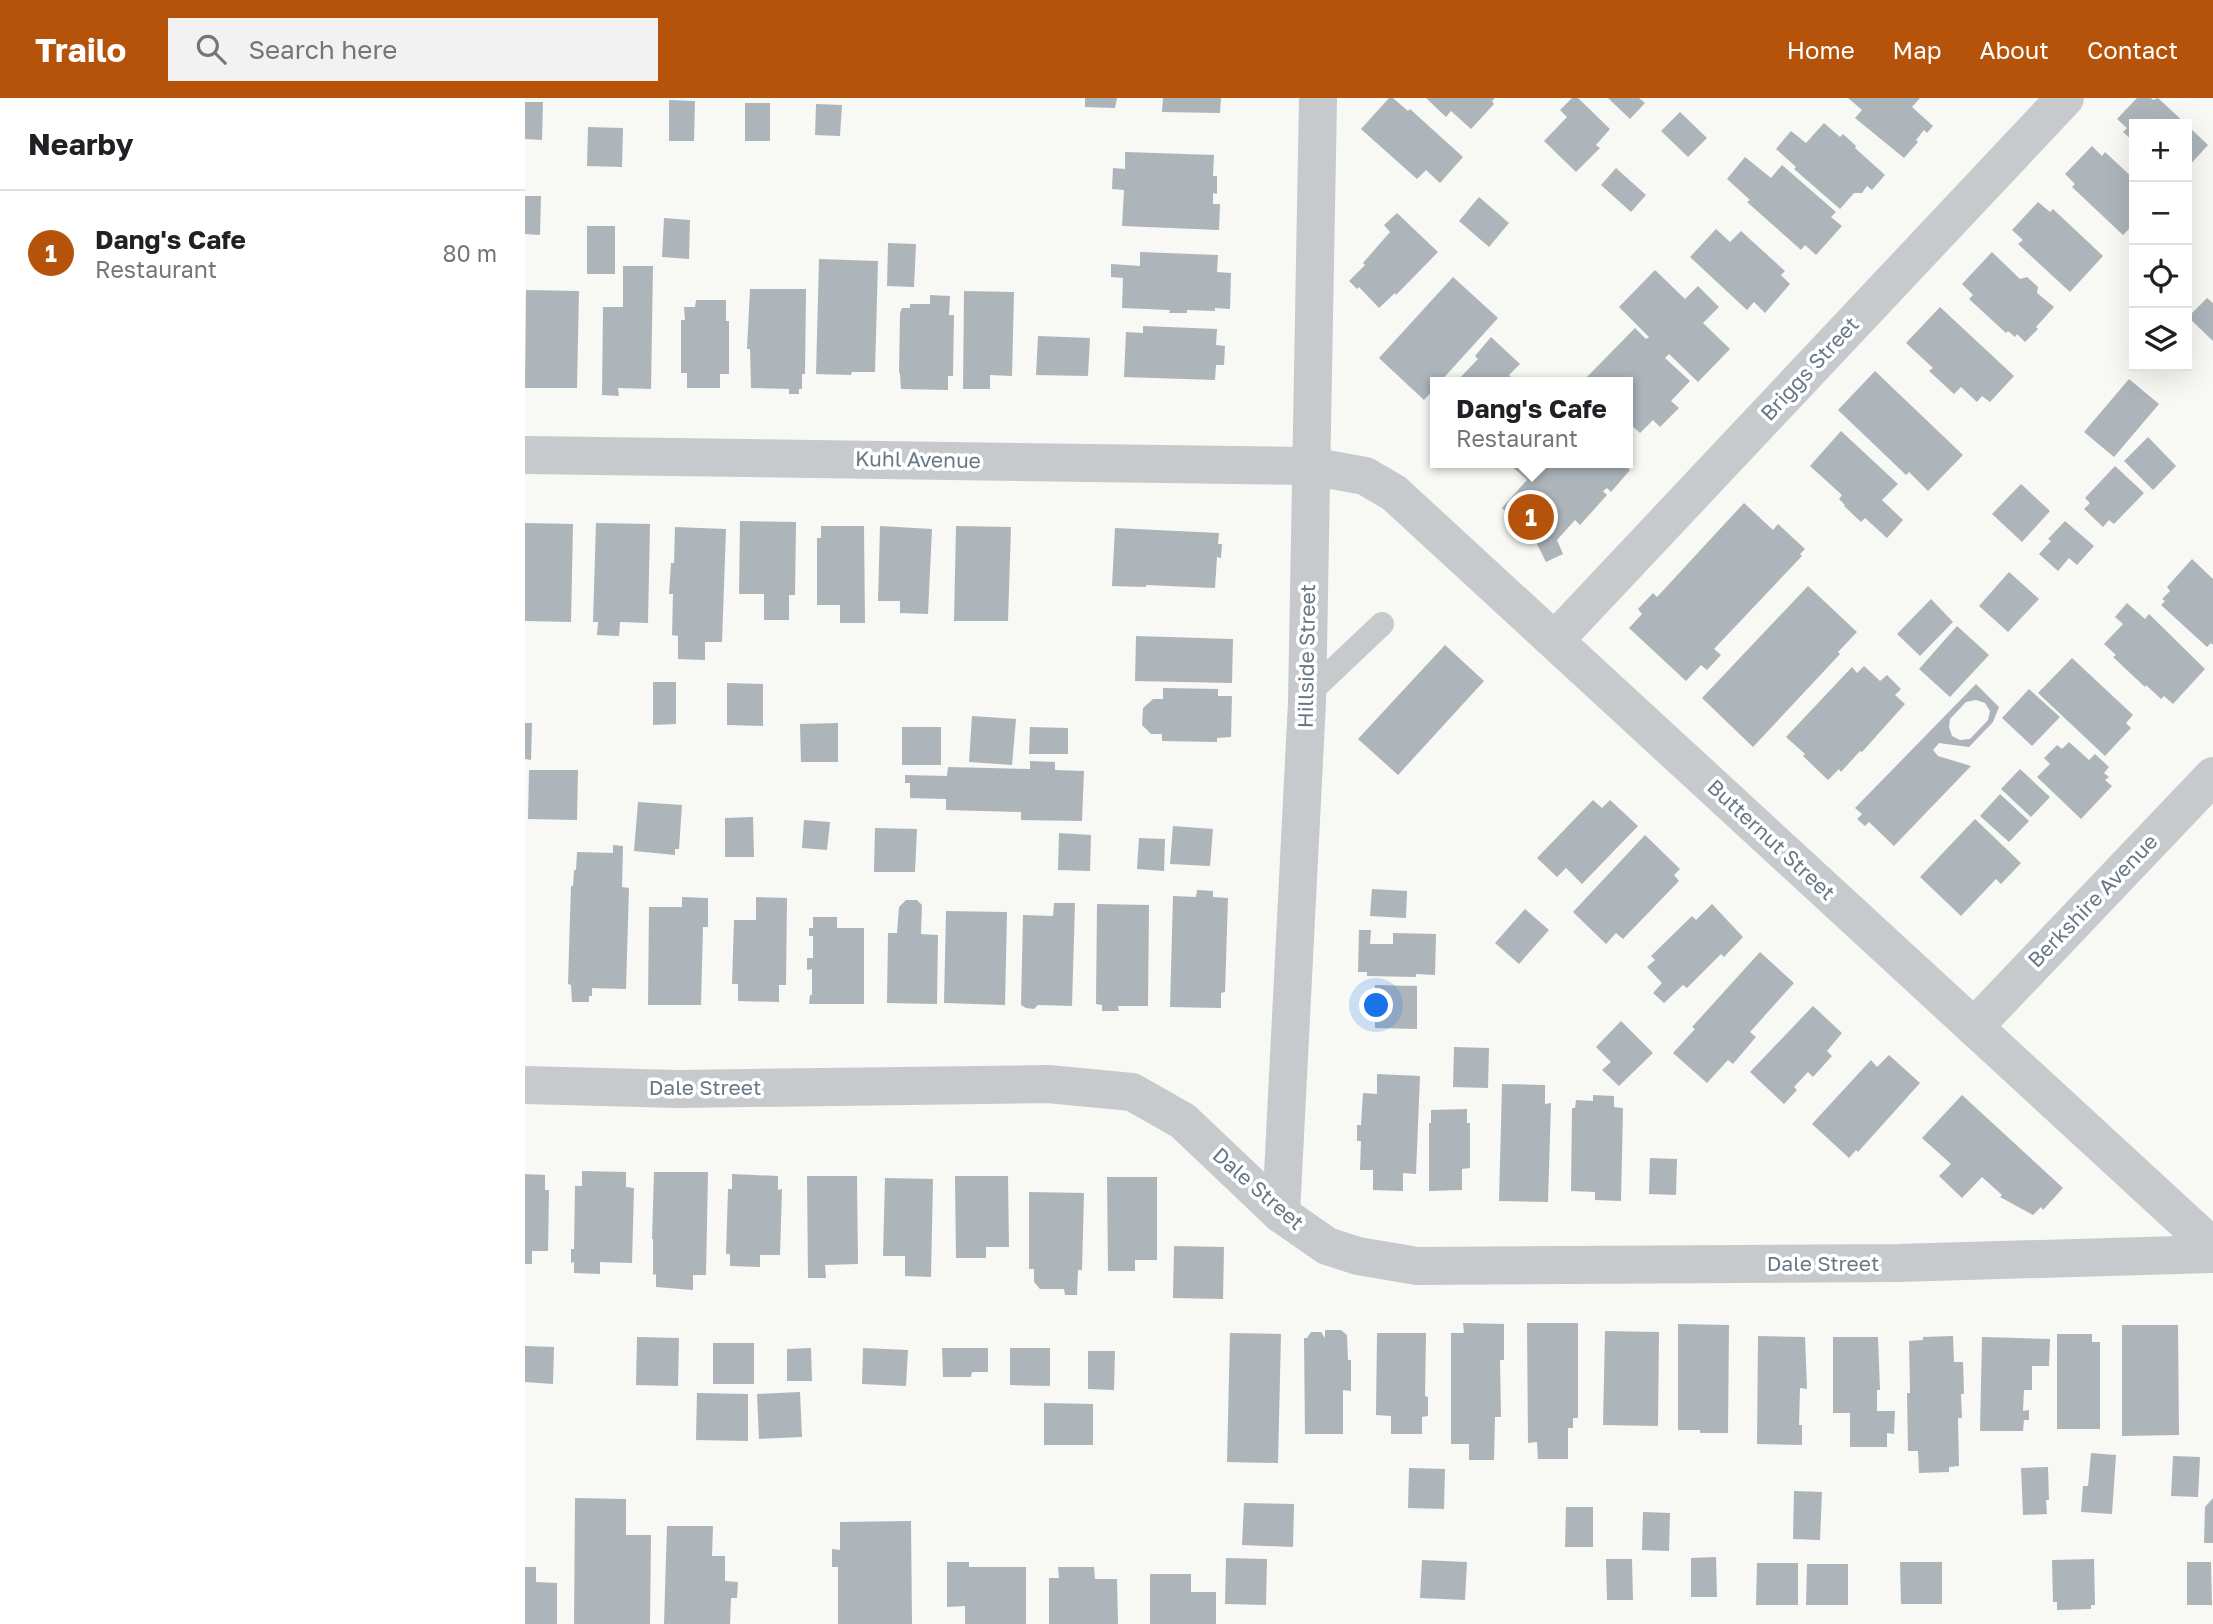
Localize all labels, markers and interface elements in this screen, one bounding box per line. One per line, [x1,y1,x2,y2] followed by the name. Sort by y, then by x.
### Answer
[168,18,658,81] search box
[35,30,126,69] text: Trailo
[192,30,230,68] icon: search
[248,34,397,65] text: Search here
[1787,35,1855,64] text: Home
[1893,35,1942,64] text: Map
[1980,35,2049,64] text: About
[2087,35,2178,64] text: Contact
[2129,119,2192,371] map controls
[2129,119,2192,182] button: +
[28,126,133,162] text: Nearby
[2129,182,2192,245] button: −
[95,224,246,255] text: Dang's Cafe
[45,239,57,267] text: 1
[443,239,497,267] text: 80 m
[2129,245,2192,308] button: locate
[95,255,217,283] text: Restaurant
[2129,308,2192,371] button: layers
[1755,311,1864,426] street label: Briggs Street
[1430,377,1633,468] popup
[1456,393,1607,424] text: Dang's Cafe
[1456,424,1578,452] text: Restaurant
[855,445,981,473] street label: Kuhl Avenue
[1508,491,1554,543] pin: 1
[1292,584,1320,728] street label: Hillside Street
[1702,773,1841,905] street label: Butternut Street
[2022,828,2163,972] street label: Berkshire Avenue
[1359,988,1393,1022] your location
[649,1074,761,1100] street label: Dale Street
[1208,1141,1310,1235] street label: Dale Street
[1767,1250,1879,1276] street label: Dale Street

